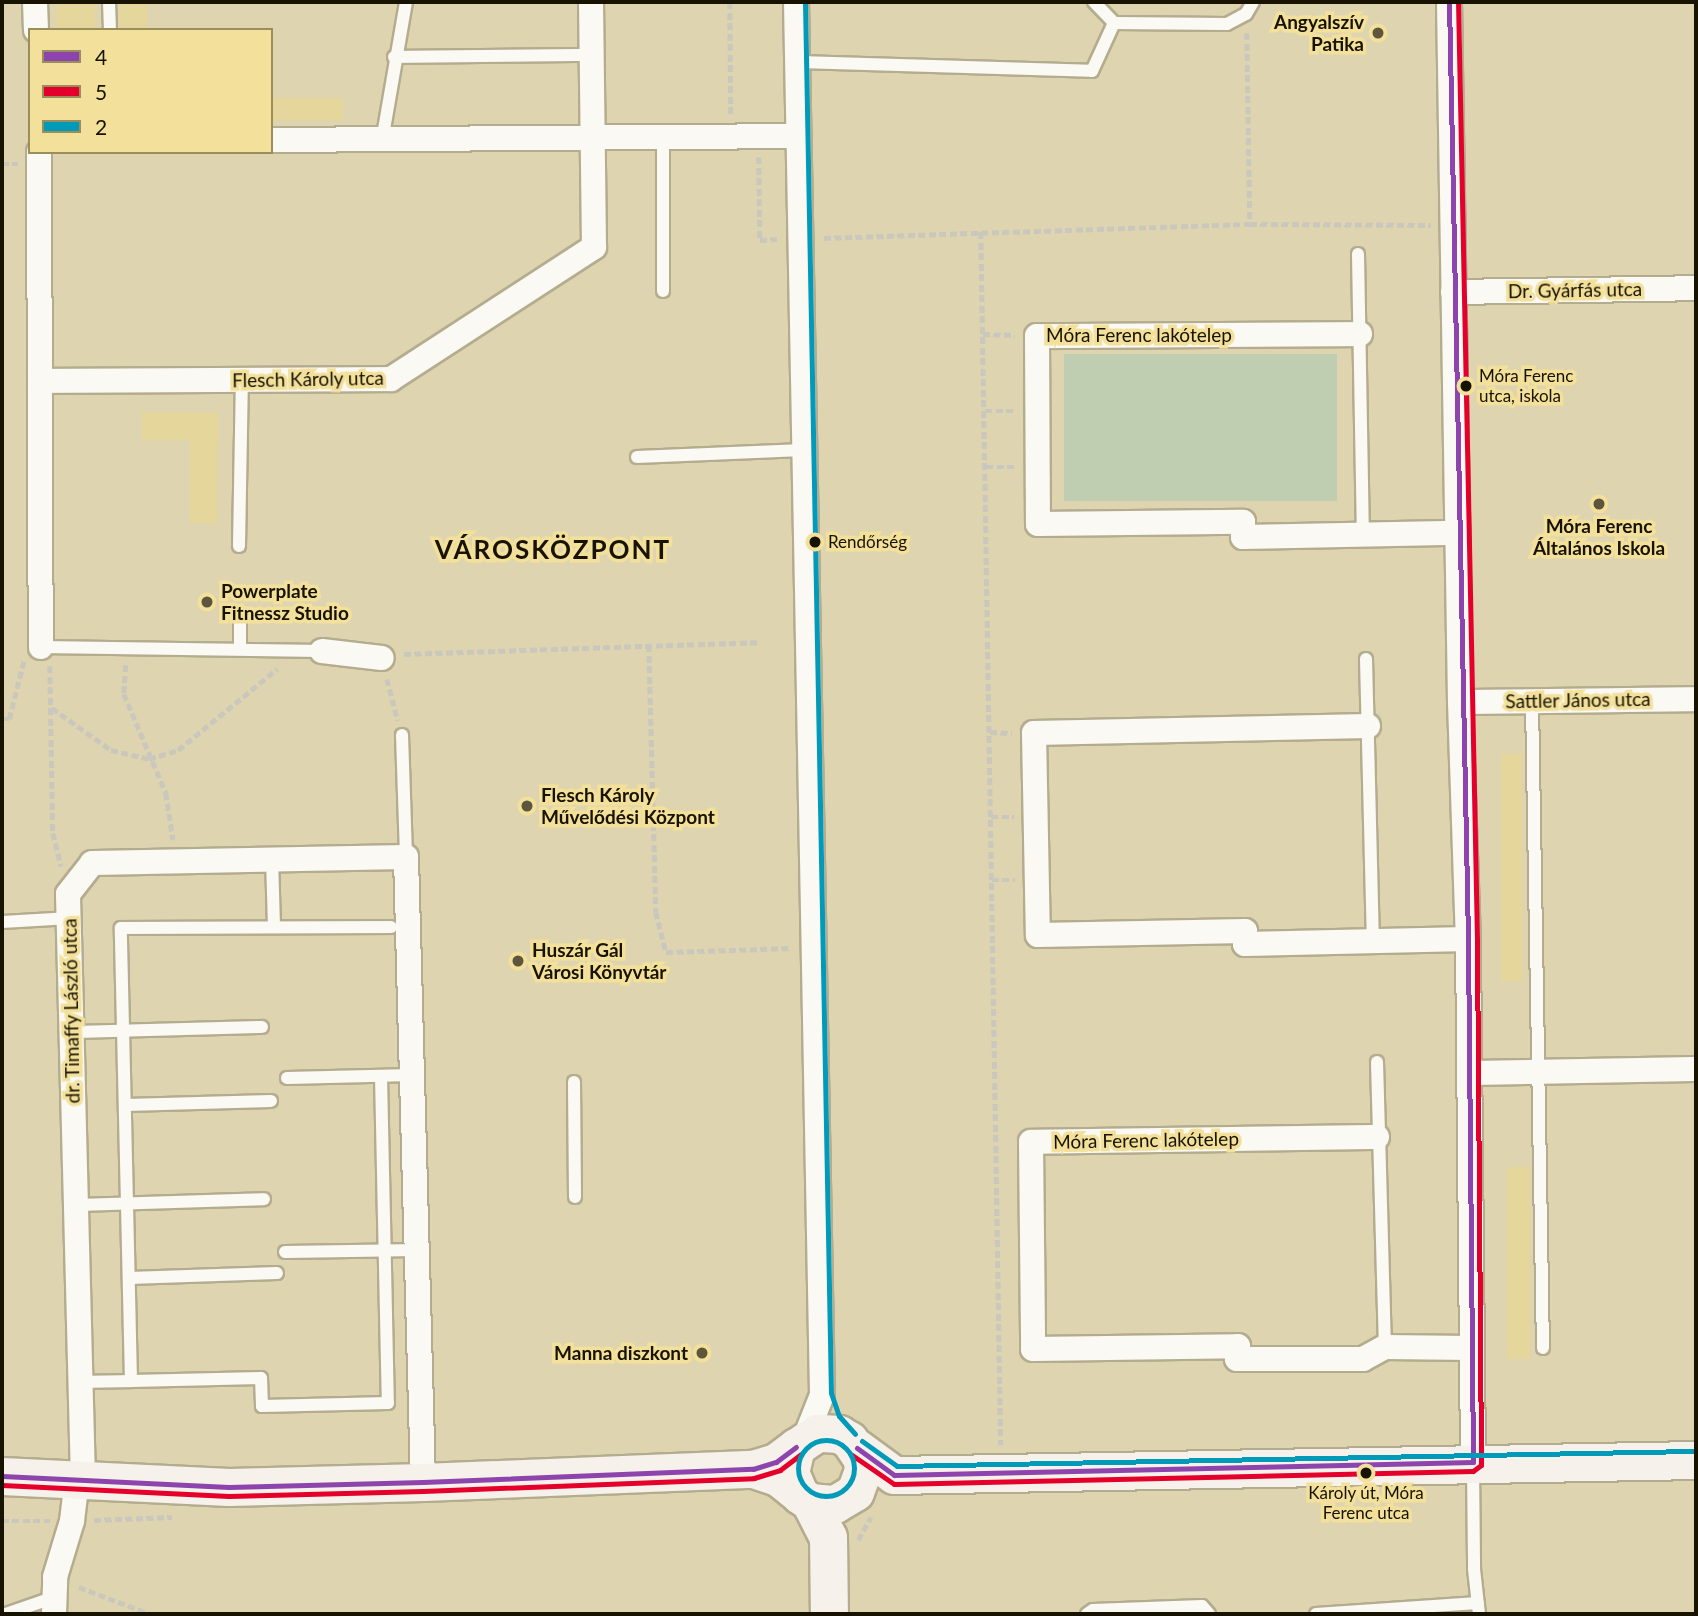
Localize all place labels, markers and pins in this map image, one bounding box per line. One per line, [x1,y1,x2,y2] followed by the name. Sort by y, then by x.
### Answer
[1274,11,1364,55] place label: Angyalszív Patika
[1370,25,1386,41] marker: Angyalszív Patika
[1479,366,1573,406] place label: Móra Ferenc utca, iskola
[1459,379,1473,393] marker: Móra Ferenc utca, iskola
[1591,496,1607,512] marker: Móra Ferenc Általános Iskola
[1533,515,1665,559] place label: Móra Ferenc Általános Iskola
[828,532,907,552] place label: Rendőrség
[808,535,822,549] marker: Rendőrség
[221,580,349,624] place label: Powerplate Fitnessz Studio
[199,594,215,610] marker: Powerplate Fitnessz Studio
[541,784,715,828] place label: Flesch Károly Művelődési Központ
[519,798,535,814] marker: Flesch Károly Művelődési Központ
[532,939,666,983] place label: Huszár Gál Városi Könyvtár
[510,953,526,969] marker: Huszár Gál Városi Könyvtár
[554,1342,688,1364] place label: Manna diszkont
[694,1345,710,1361] marker: Manna diszkont
[1359,1466,1373,1480] marker: Károly út, Móra Ferenc utca
[1308,1483,1424,1523] place label: Károly út, Móra Ferenc utca

